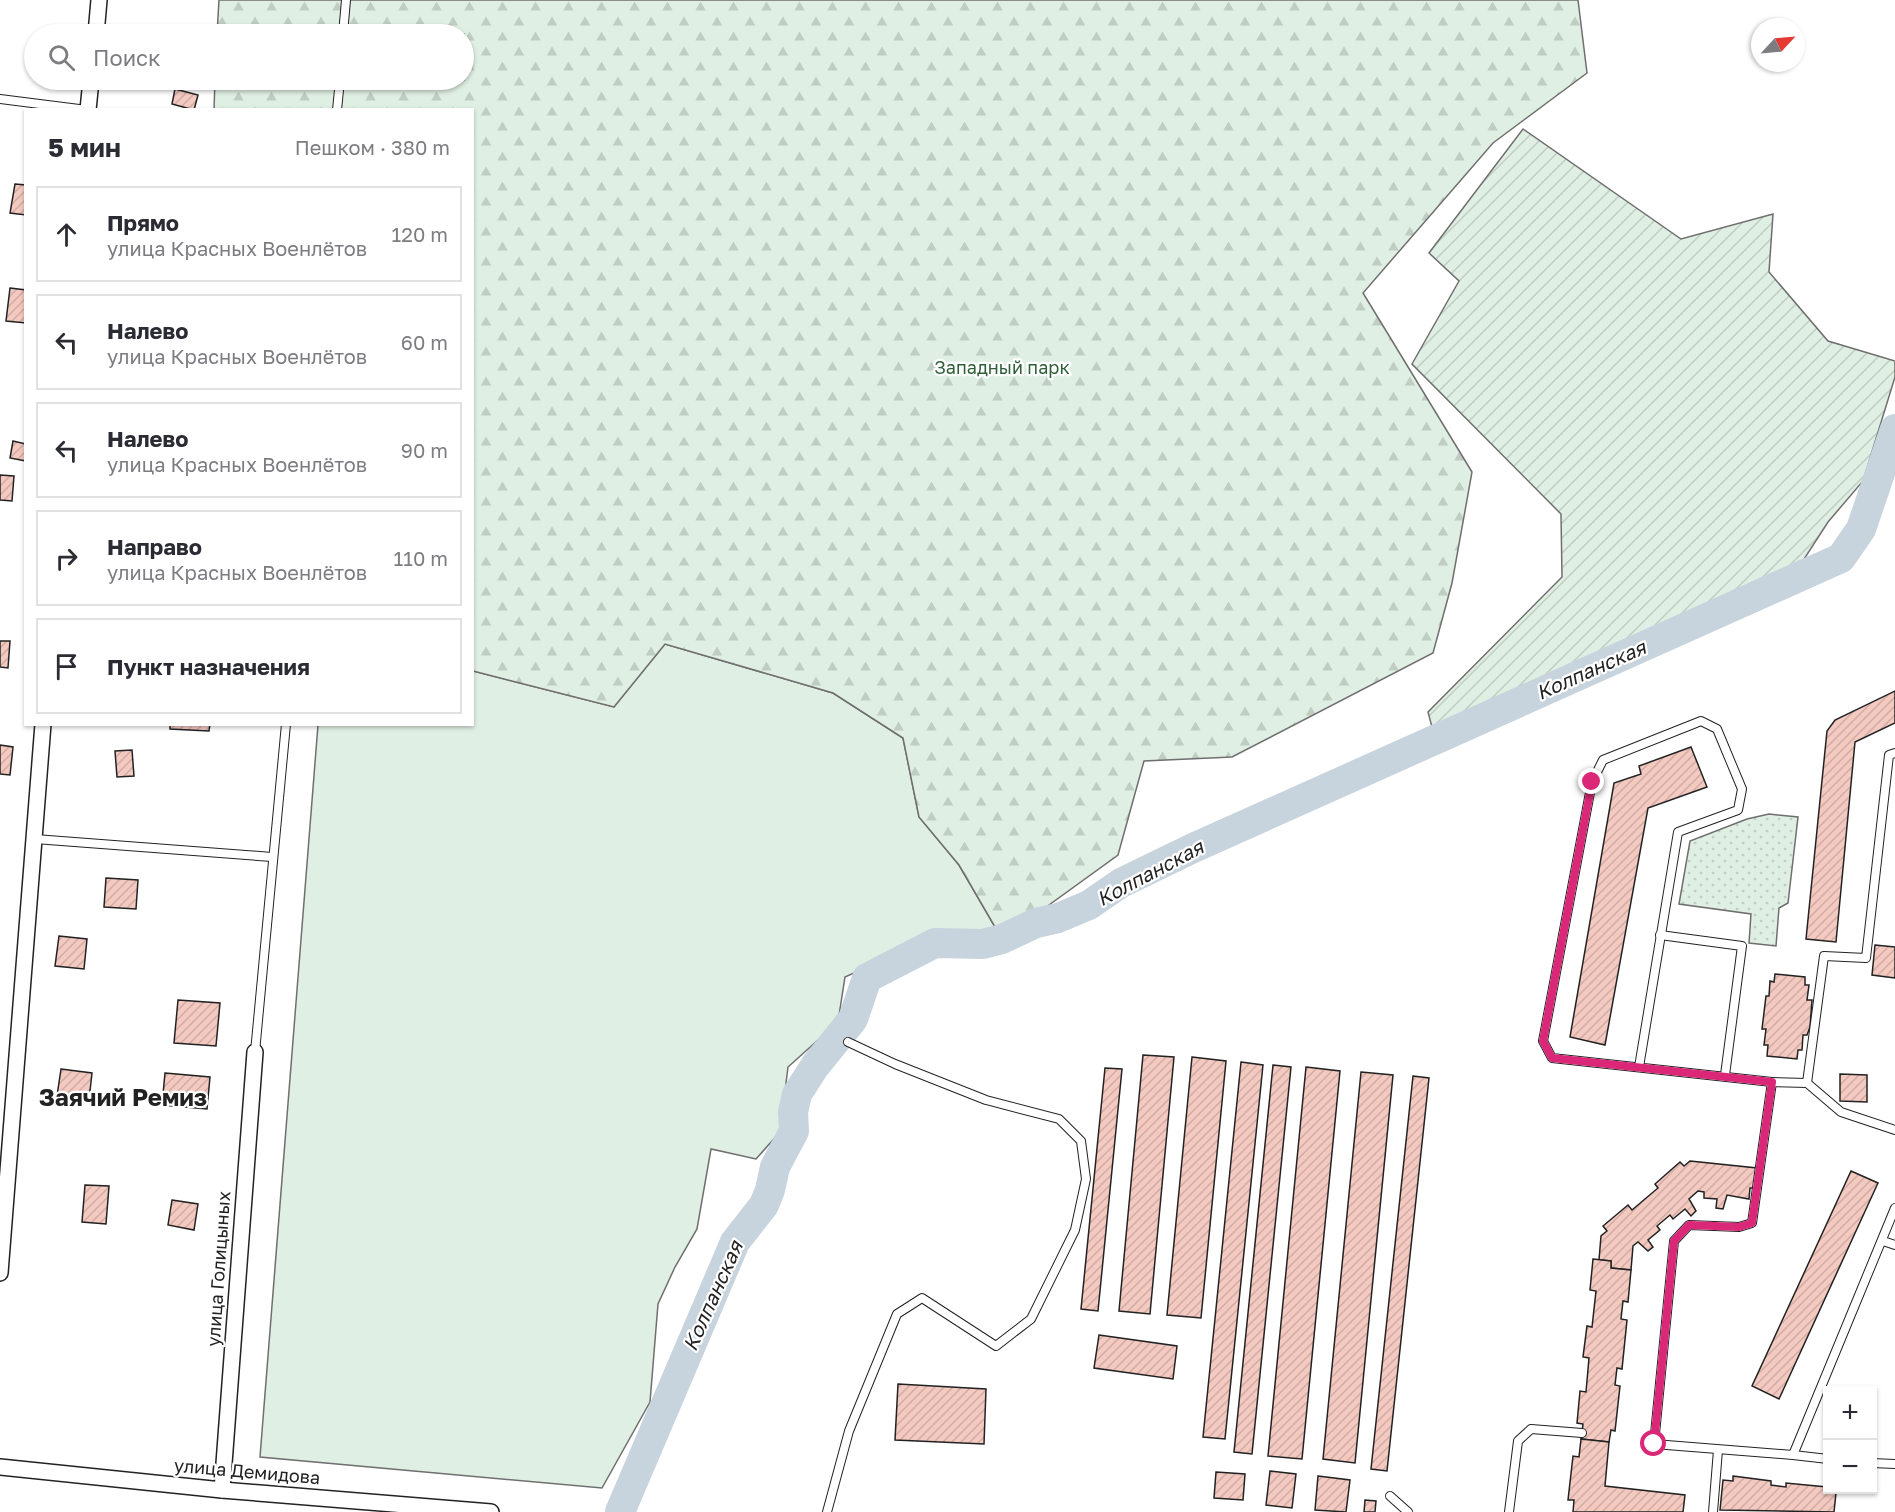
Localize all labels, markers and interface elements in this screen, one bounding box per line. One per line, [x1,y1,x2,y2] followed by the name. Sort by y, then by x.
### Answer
[1751,18,1805,72] north arrow
[24,24,474,90] search box
[45,41,78,74] icon: search
[93,44,161,71] text: Поиск
[48,132,121,163] text: 5 мин
[295,135,450,159] text: Пешком · 380 m
[107,209,179,236] text: Прямо
[50,218,83,251] icon: ahead
[392,222,448,246] text: 120 m
[107,236,367,260] text: улица Красных Военлётов
[107,317,189,344] text: Налево
[50,326,83,359] icon: left
[401,330,448,354] text: 60 m
[107,344,367,368] text: улица Красных Военлётов
[934,356,1070,378] park label: Западный парк
[107,425,189,452] text: Налево
[50,434,83,467] icon: left
[401,438,448,462] text: 90 m
[107,452,367,476] text: улица Красных Военлётов
[107,533,202,560] text: Направо
[50,542,83,575] icon: right
[394,546,448,570] text: 110 m
[107,560,367,584] text: улица Красных Военлётов
[1532,634,1651,704] water label: Колпанская
[50,650,83,683] icon: arrive
[107,653,310,680] text: Пункт назначения
[1578,768,1604,794] route end
[1092,833,1208,910] water label: Колпанская
[39,1082,207,1111] district label: Заячий Ремиз
[202,1190,234,1347] street label: улица Голицыных
[677,1236,748,1354] water label: Колпанская
[1823,1386,1877,1494] map controls
[1823,1386,1877,1440] button: +
[1640,1430,1666,1456] route start
[1823,1440,1877,1494] button: −
[173,1454,321,1488] street label: улица Демидова

